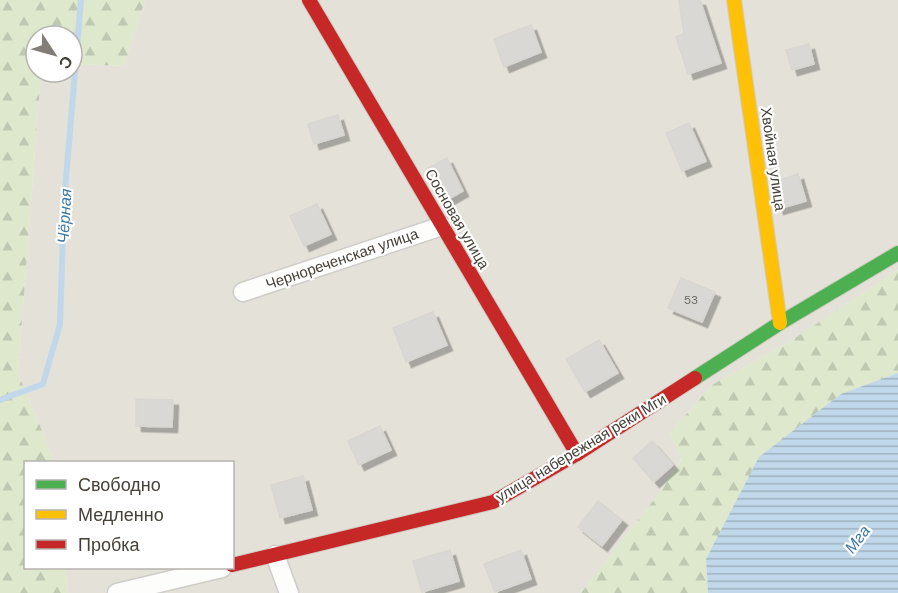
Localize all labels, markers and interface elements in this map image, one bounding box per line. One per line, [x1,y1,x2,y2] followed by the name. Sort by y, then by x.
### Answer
[24,24,84,84] north arrow
[54,52,78,74] text: С
[756,106,790,213] street label: Хвойная улица
[420,165,494,273] street label: Сосновая улица
[53,188,76,244] water label: Чёрная
[263,223,422,295] street label: Чернореченская улица
[684,292,698,308] house number: 53
[492,389,670,507] street label: улица набережная реки Мги
[24,461,234,569] legend
[78,473,161,497] text: Свободно
[78,503,164,527] text: Медленно
[840,521,875,558] water label: Мга
[78,533,141,557] text: Пробка

